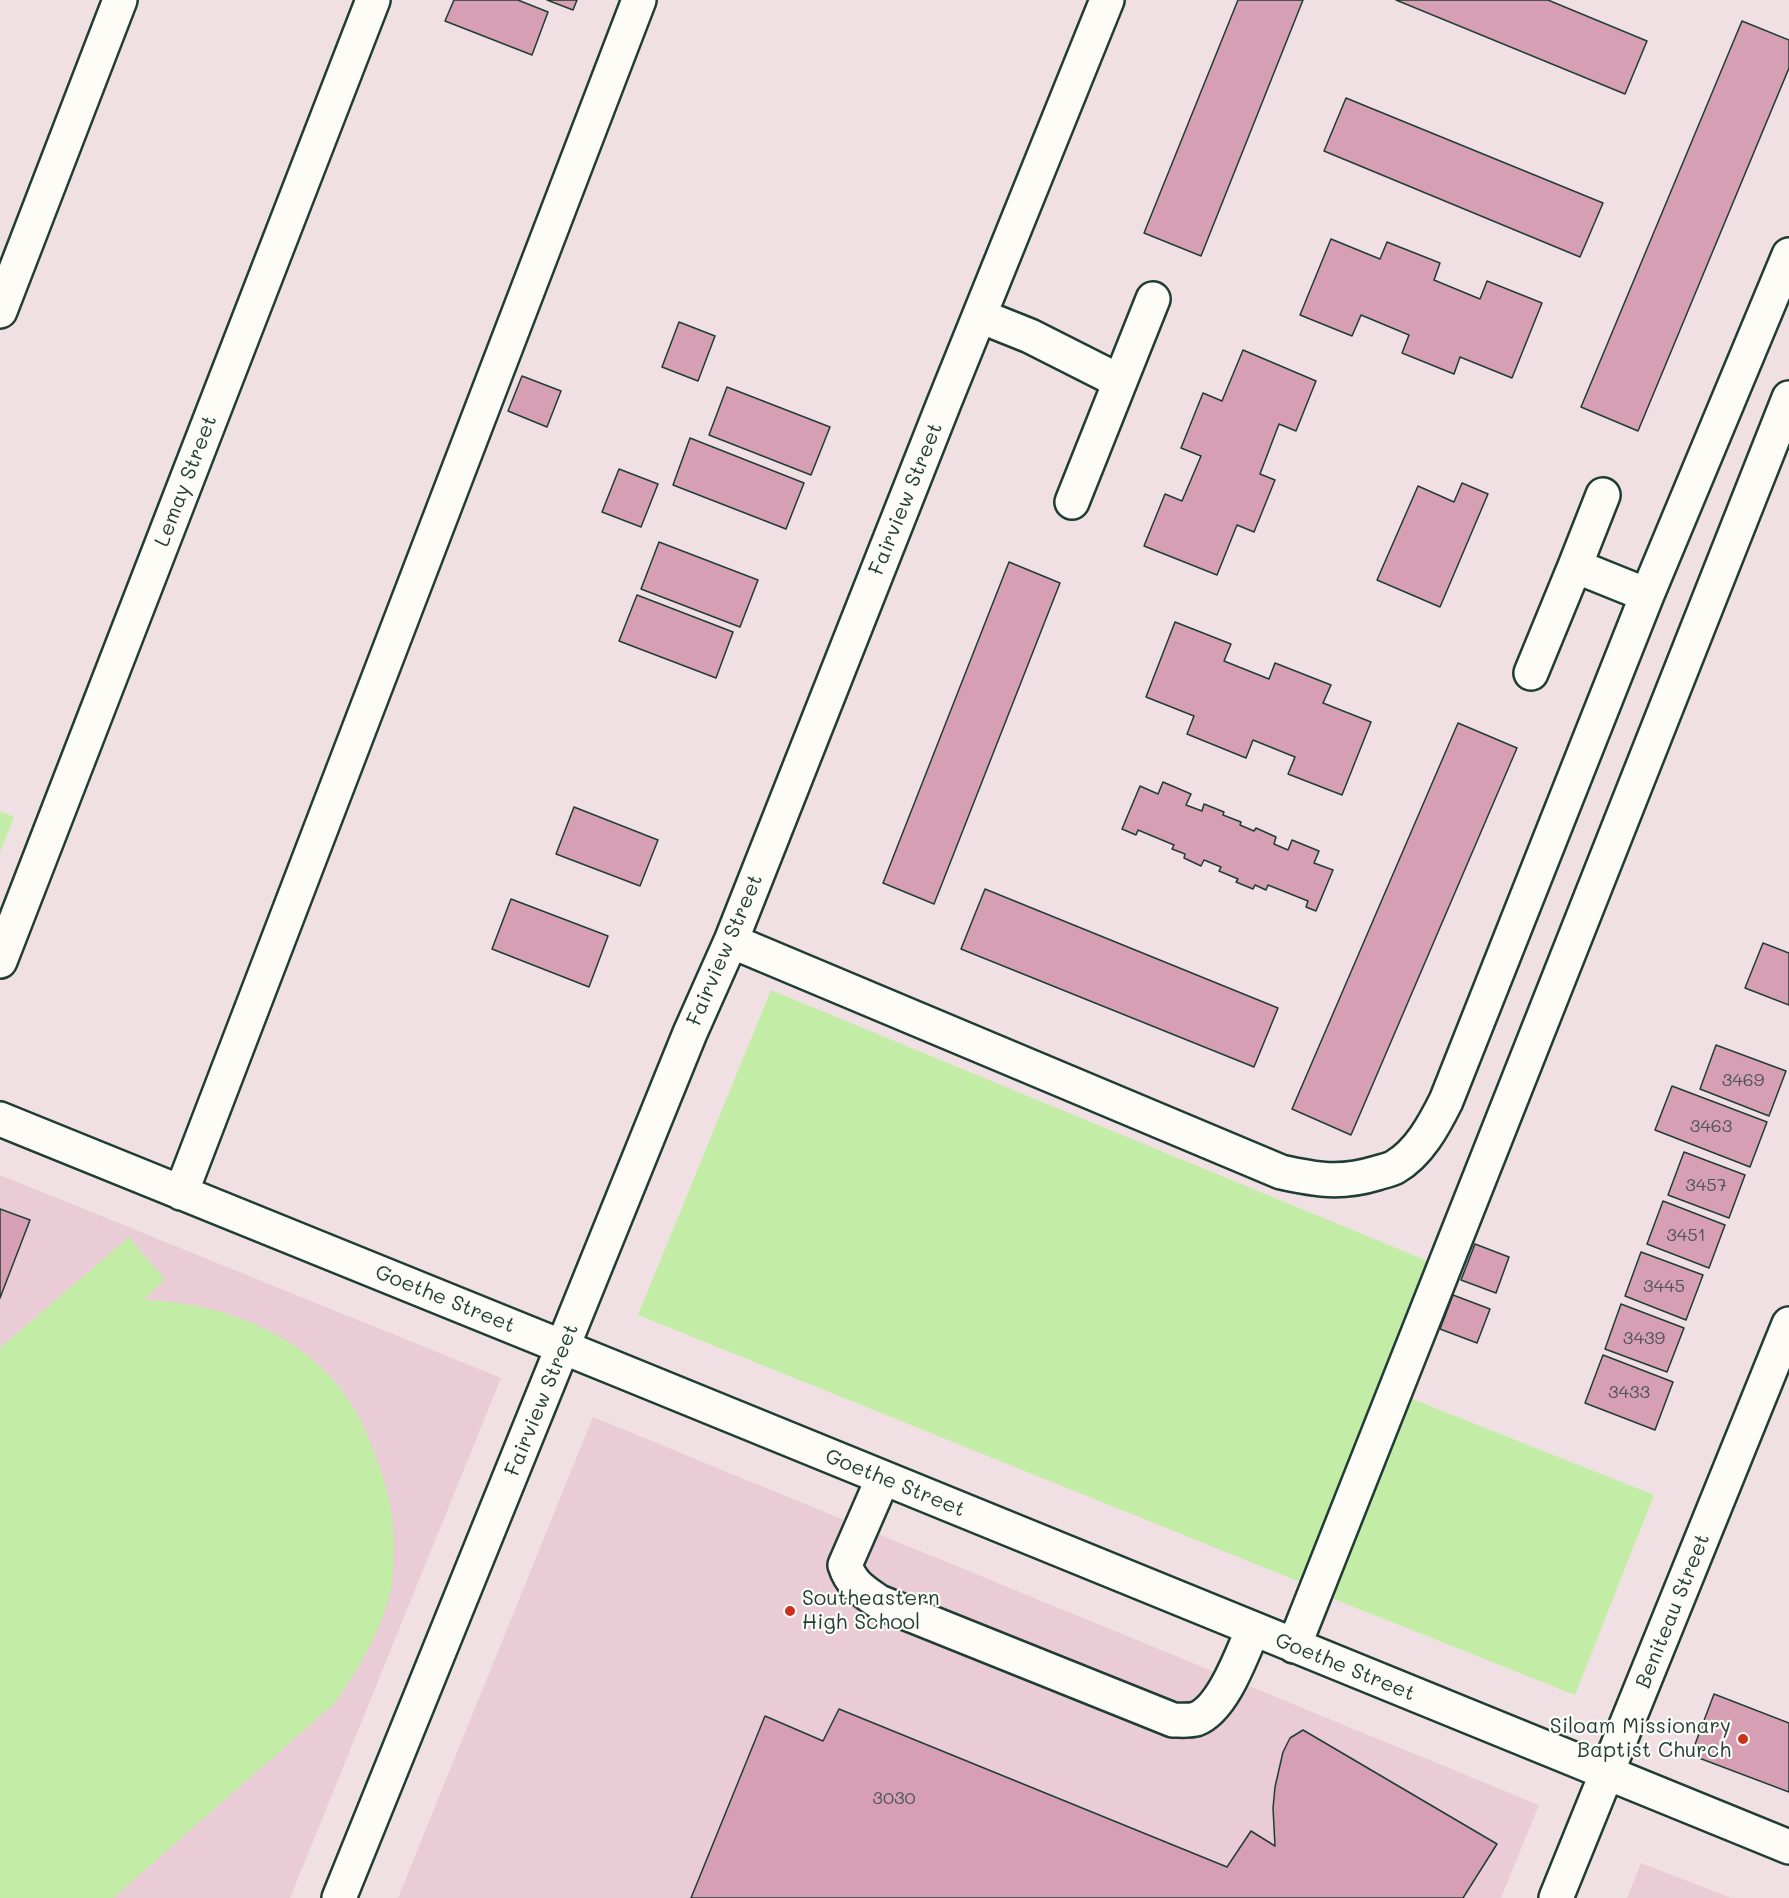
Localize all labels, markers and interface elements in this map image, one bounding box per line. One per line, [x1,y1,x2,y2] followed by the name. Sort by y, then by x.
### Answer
[149,412,223,550] street label: Lemay Street
[864,419,948,579] street label: Fairview Street
[682,870,768,1030] street label: Fairview Street
[1722,1069,1764,1091] house number: 3469
[1690,1115,1732,1137] house number: 3463
[1685,1174,1727,1196] house number: 3457
[1666,1224,1706,1246] house number: 3451
[371,1259,519,1339] street label: Goethe Street
[1643,1275,1685,1297] house number: 3445
[500,1320,584,1480] street label: Fairview Street
[1623,1327,1665,1349] house number: 3439
[1608,1381,1650,1403] house number: 3433
[821,1443,969,1523] street label: Goethe Street
[1631,1530,1715,1692] street label: Beniteau Street
[802,1586,940,1636] place label: Southeastern High School
[783,1604,797,1618] marker: Southeastern High School
[1271,1627,1419,1707] street label: Goethe Street
[1550,1714,1731,1764] place label: Siloam Missionary Baptist Church
[1736,1732,1750,1746] marker: Siloam Missionary Baptist Church
[872,1787,916,1809] house number: 3030

